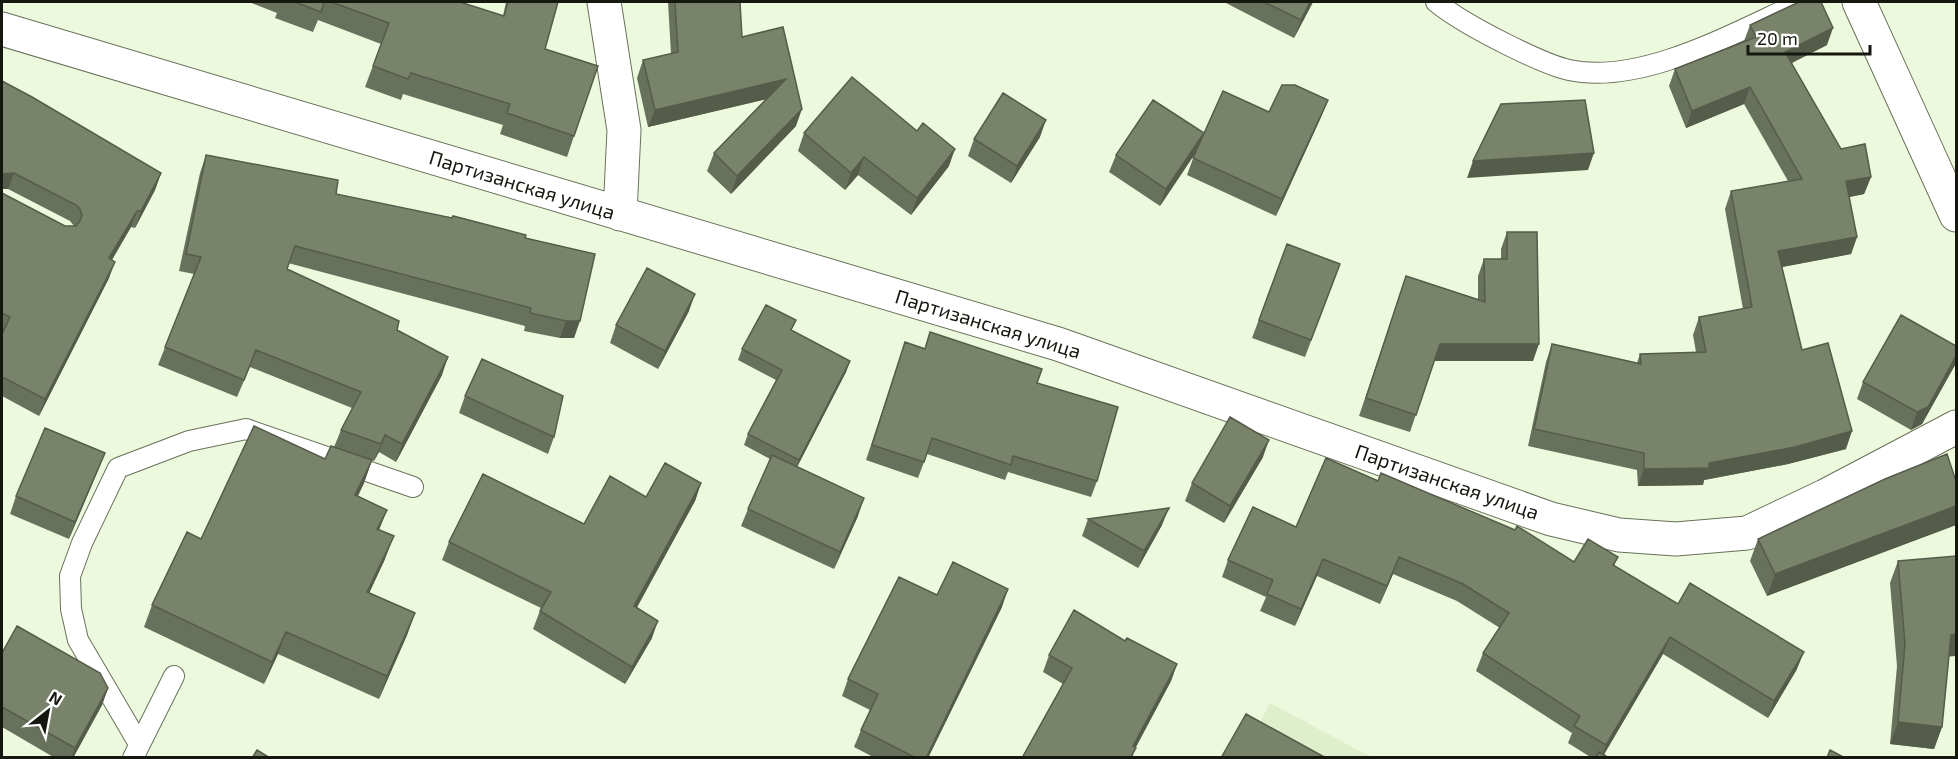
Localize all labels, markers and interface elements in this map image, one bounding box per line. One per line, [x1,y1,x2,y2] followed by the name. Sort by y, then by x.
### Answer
[1748,18,1870,56] scale bar
[1757,27,1798,49] text: 20 m
[426,144,618,225] street label: Партизанская улица
[892,283,1084,364] street label: Партизанская улица
[1352,438,1542,525] street label: Партизанская улица
[18,681,78,741] north arrow
[46,687,66,709] text: N

